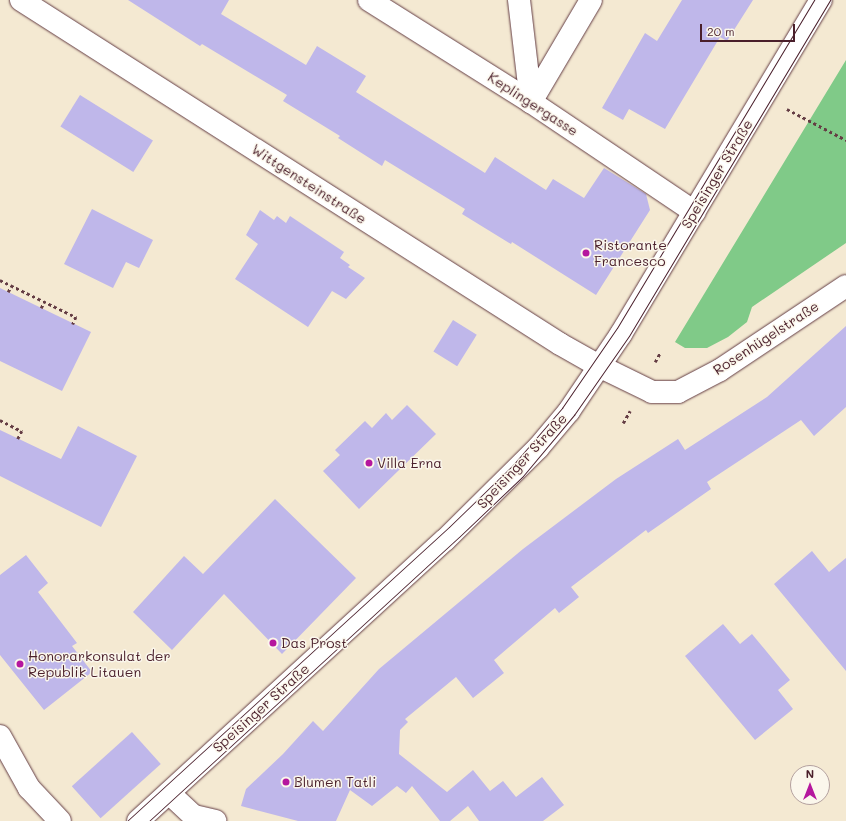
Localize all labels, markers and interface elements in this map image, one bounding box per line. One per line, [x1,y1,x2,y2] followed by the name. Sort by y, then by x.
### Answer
[702,16,797,42] scale bar
[707,23,735,39] text: 20 m
[485,69,581,139] street label: Keplingergasse
[678,117,756,231] street label: Speisinger Straße
[249,141,369,227] street label: Wittgensteinstraße
[594,237,667,270] place label: Ristorante Francesco
[581,248,591,258] marker: Ristorante Francesco
[710,298,822,378] street label: Rosenhügelstraße
[474,410,570,512] street label: Speisinger Straße
[377,455,442,471] place label: Villa Erna
[364,458,374,468] marker: Villa Erna
[281,635,347,651] place label: Das Prost
[268,638,278,648] marker: Das Prost
[28,648,171,680] place label: Honorarkonsulat der Republik Litauen
[15,659,25,669] marker: Honorarkonsulat der Republik Litauen
[209,660,313,756] street label: Speisinger Straße
[790,765,830,805] north arrow
[806,766,814,781] text: N
[294,774,376,790] place label: Blumen Tatli
[281,777,291,787] marker: Blumen Tatli

